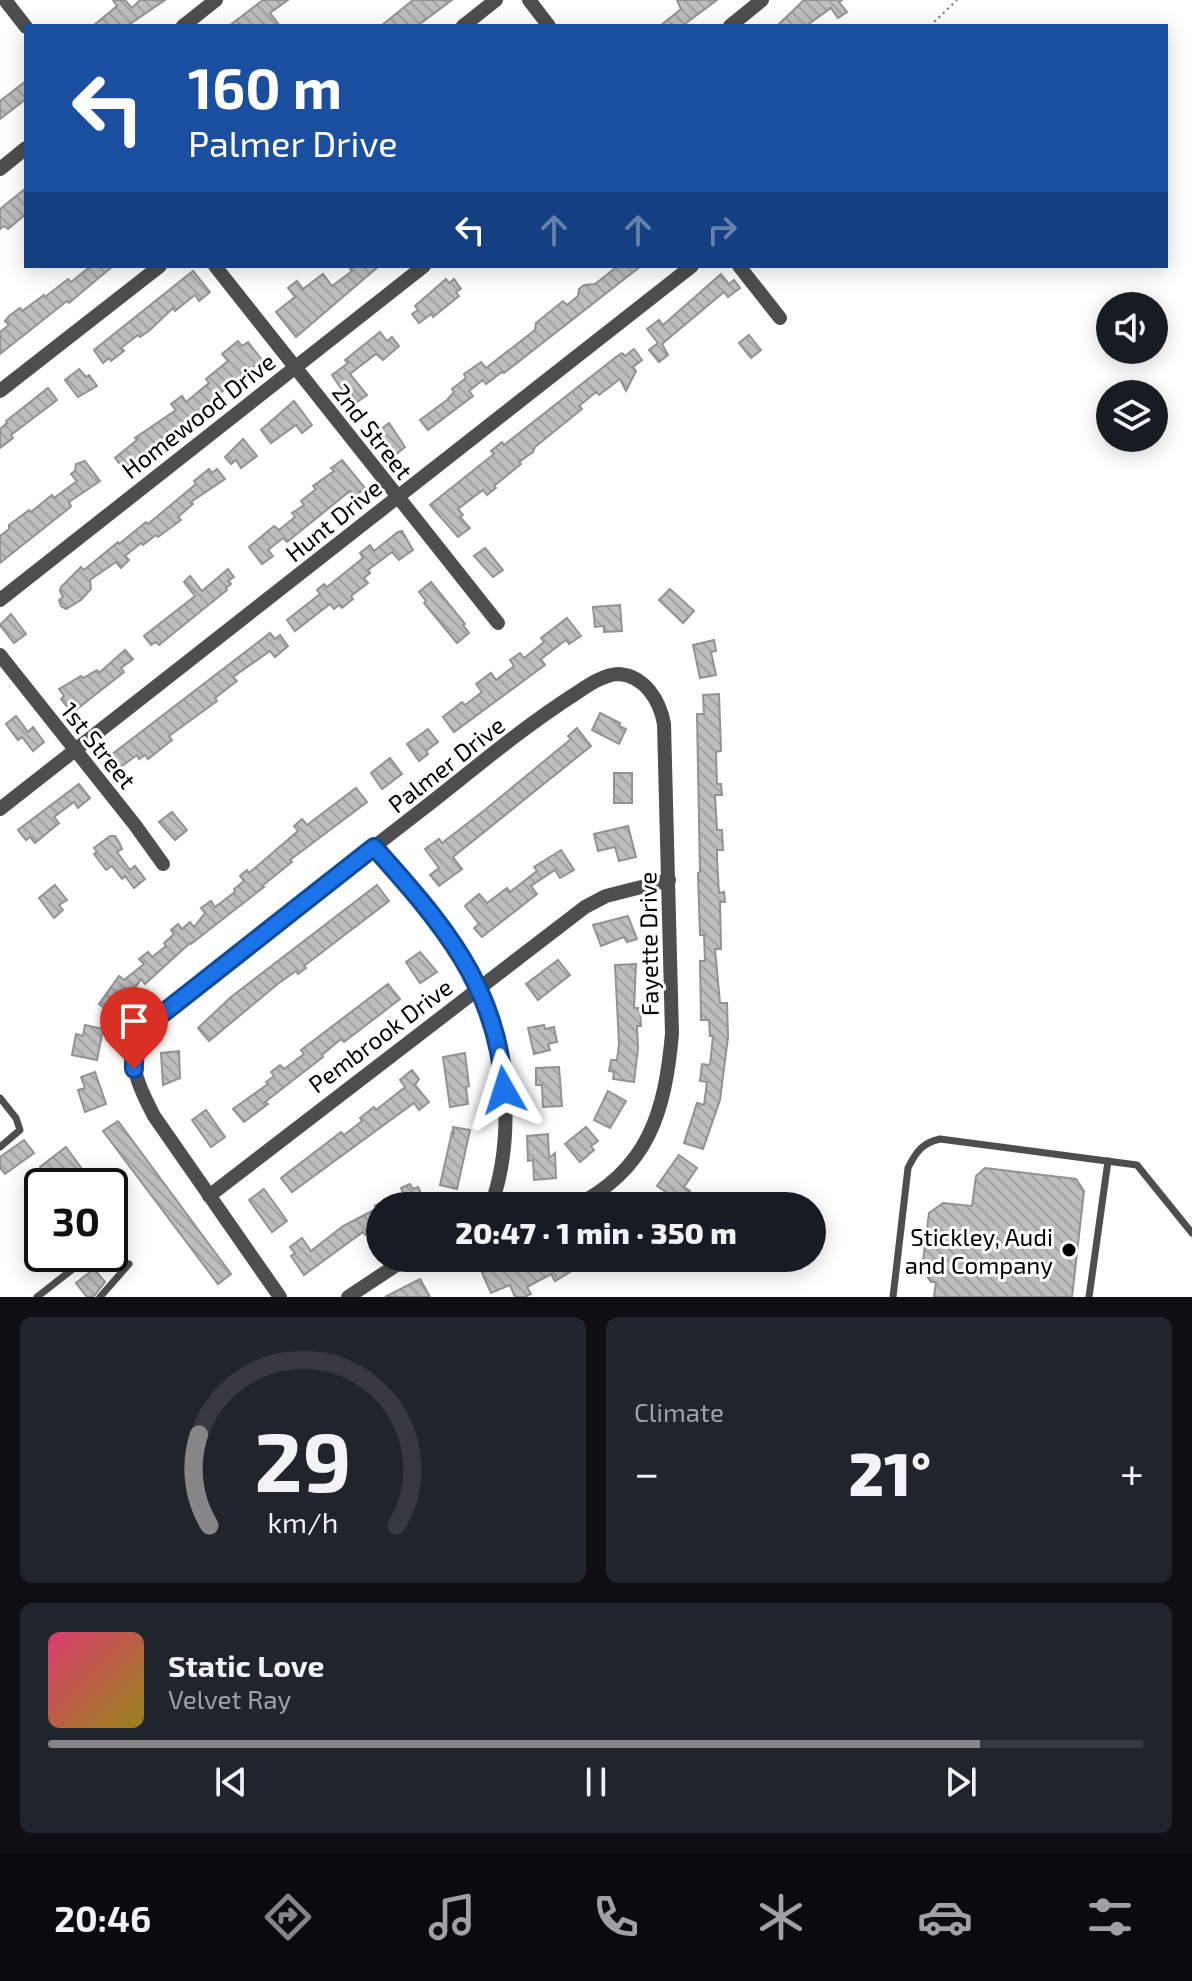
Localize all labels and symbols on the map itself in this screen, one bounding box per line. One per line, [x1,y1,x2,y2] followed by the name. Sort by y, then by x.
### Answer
[116,346,280,484] street label: Homewood Drive
[327,377,419,485] street label: 2nd Street
[279,473,387,567] street label: Hunt Drive
[55,696,143,794] street label: 1st Street
[382,710,510,818] street label: Palmer Drive
[632,872,664,1016] street label: Fayette Drive
[302,972,458,1098] street label: Pembrook Drive
[100,987,168,1069] pin
[462,1048,546,1132] position arrow
[24,1168,128,1272] speed limit sign: 30
[905,1222,1053,1279] place label: Stickley, Audi and Company
[1060,1241,1078,1259] marker: Stickley, Audi and Company

